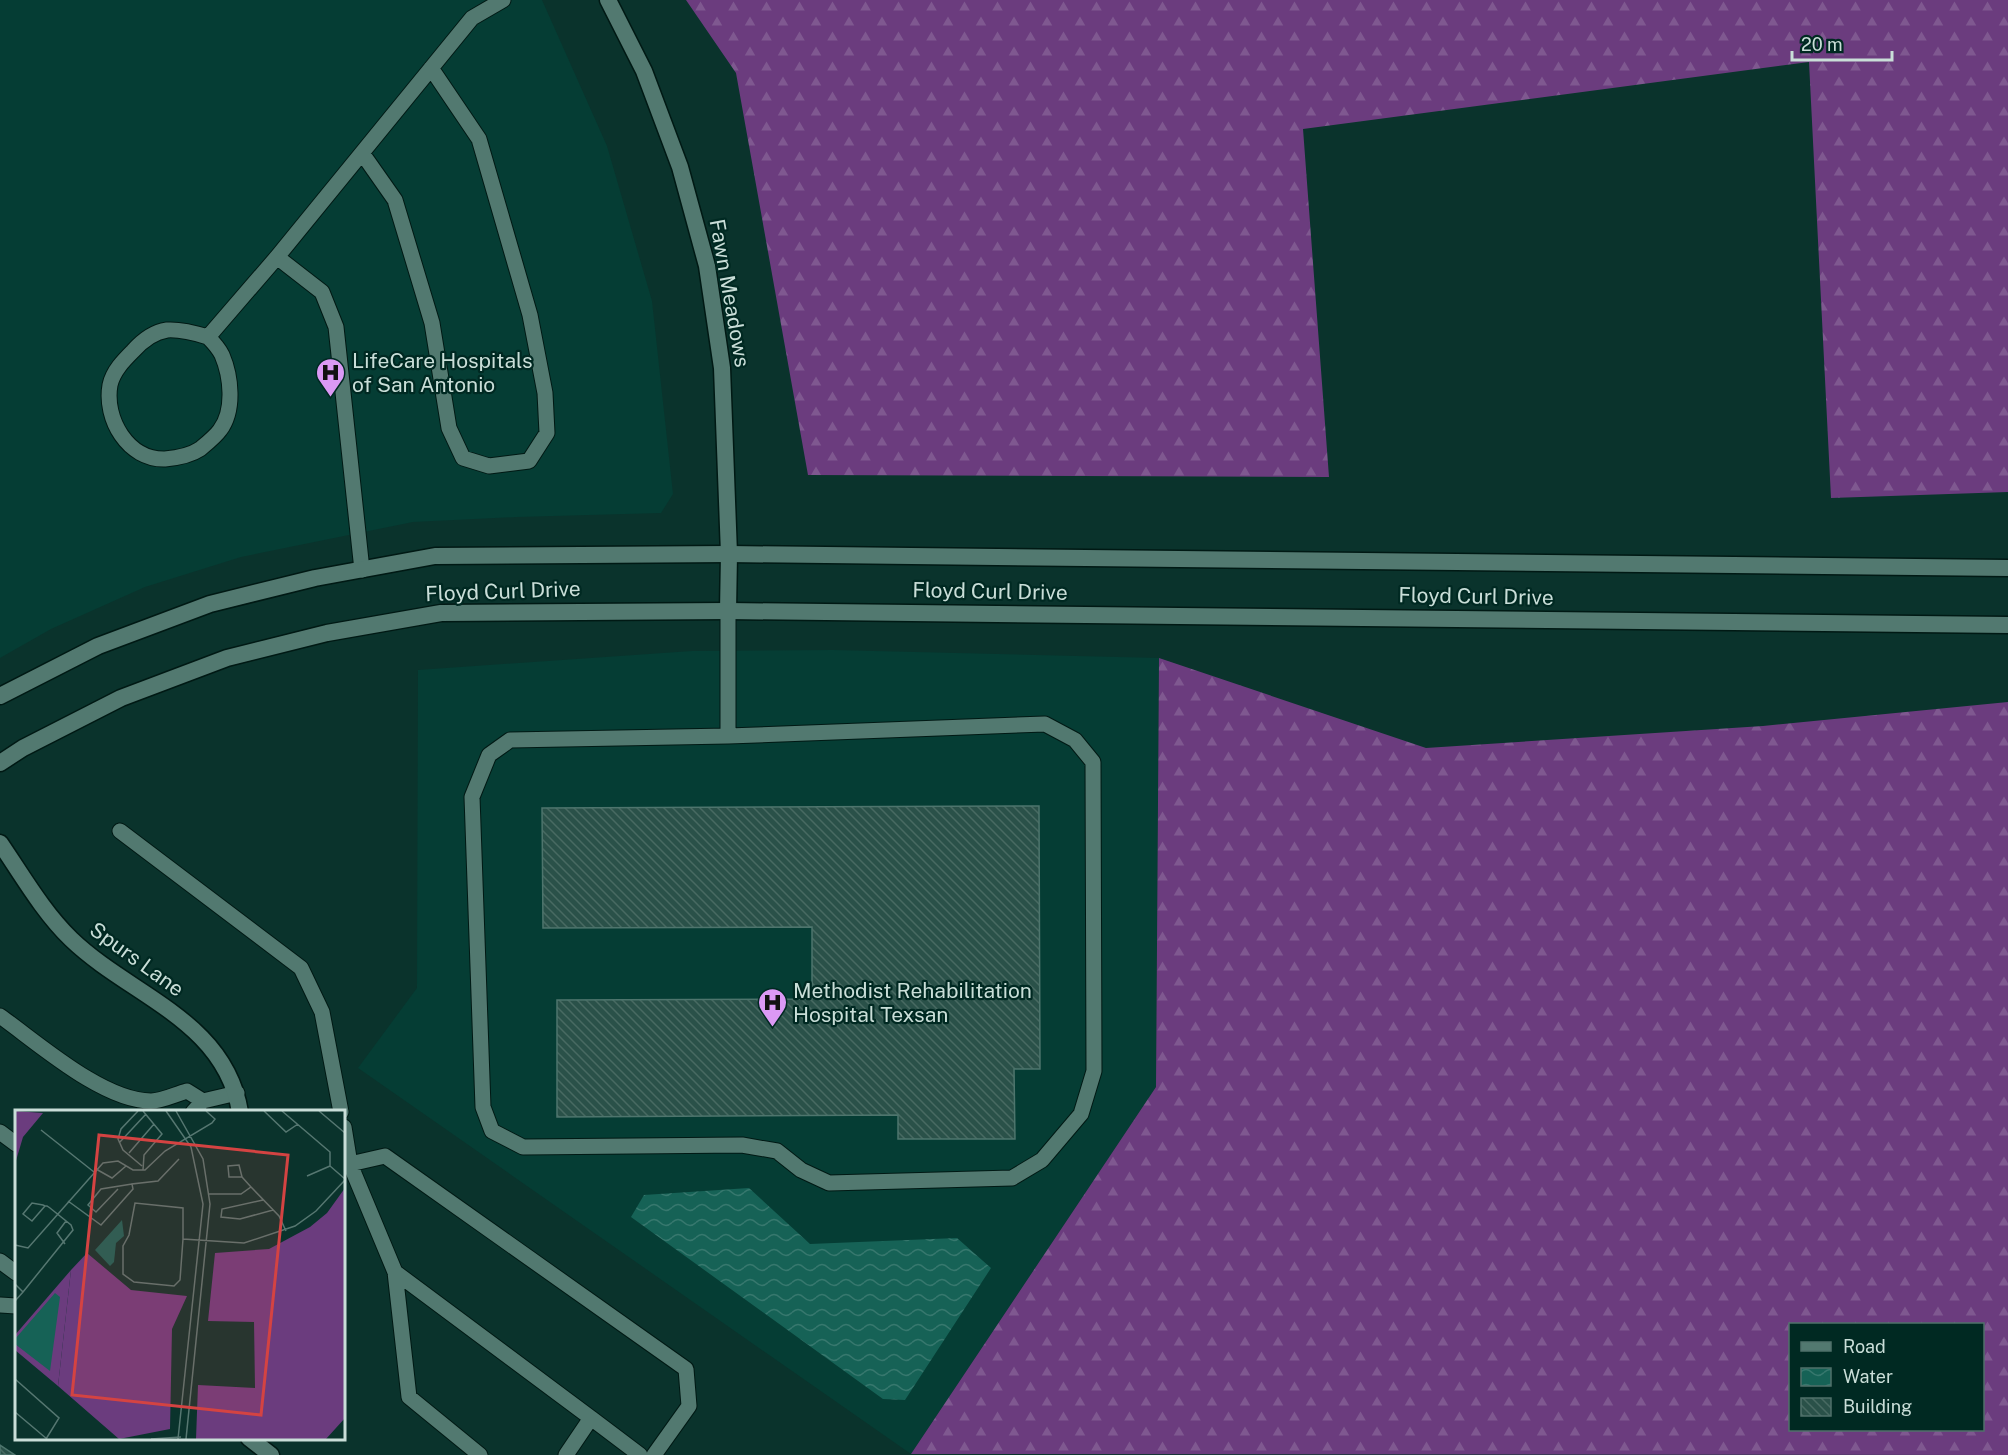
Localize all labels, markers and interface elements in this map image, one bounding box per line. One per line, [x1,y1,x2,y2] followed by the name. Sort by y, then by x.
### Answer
[1792,24,1892,62] scale bar
[1801,34,1843,55] text: 20 m
[705,217,755,369] street label: Fawn Meadows
[352,348,533,397] place label: LifeCare Hospitals of San Antonio
[315,356,347,398] hospital icon: LifeCare Hospitals of San Antonio
[425,576,581,606] street label: Floyd Curl Drive
[912,577,1068,605] street label: Floyd Curl Drive
[1398,582,1554,610] street label: Floyd Curl Drive
[85,917,189,1001] street label: Spurs Lane
[793,978,1032,1027] place label: Methodist Rehabilitation Hospital Texsan
[756,986,788,1028] hospital icon: Methodist Rehabilitation Hospital Texsan
[15,1110,345,1440] inset map
[1789,1323,1984,1431] legend
[1843,1336,1886,1357] text: Road
[1843,1366,1893,1387] text: Water
[1843,1396,1912,1417] text: Building

